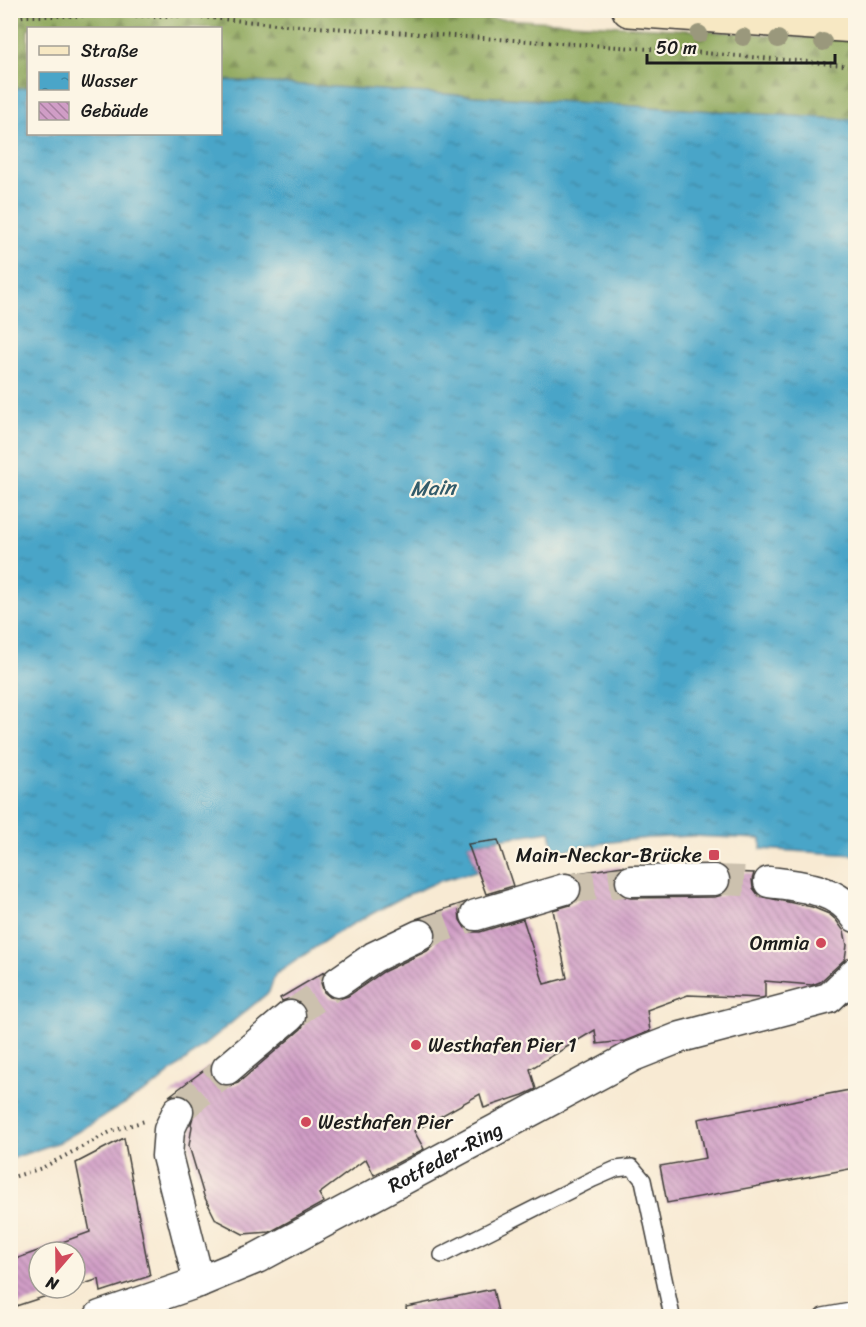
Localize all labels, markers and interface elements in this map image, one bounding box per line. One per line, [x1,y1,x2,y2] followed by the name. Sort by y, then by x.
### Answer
[27,27,222,135] legend
[647,27,834,65] scale bar
[656,32,697,64] text: 50 m
[81,35,138,67] text: Straße
[81,65,139,97] text: Wasser
[81,95,149,127] text: Gebäude
[410,468,459,508] water label: Main
[516,838,702,873] place label: Main-Neckar-Brücke
[707,848,721,862] marker: Main-Neckar-Brücke
[750,926,810,961] place label: Ommia
[814,936,828,950] marker: Ommia
[428,1028,577,1063] place label: Westhafen Pier 1
[409,1038,423,1052] marker: Westhafen Pier 1
[318,1105,454,1140] place label: Westhafen Pier
[381,1112,509,1202] street label: Rotfeder-Ring
[299,1115,313,1129] marker: Westhafen Pier
[27,1240,87,1300] north arrow
[41,1268,63,1299] text: N

